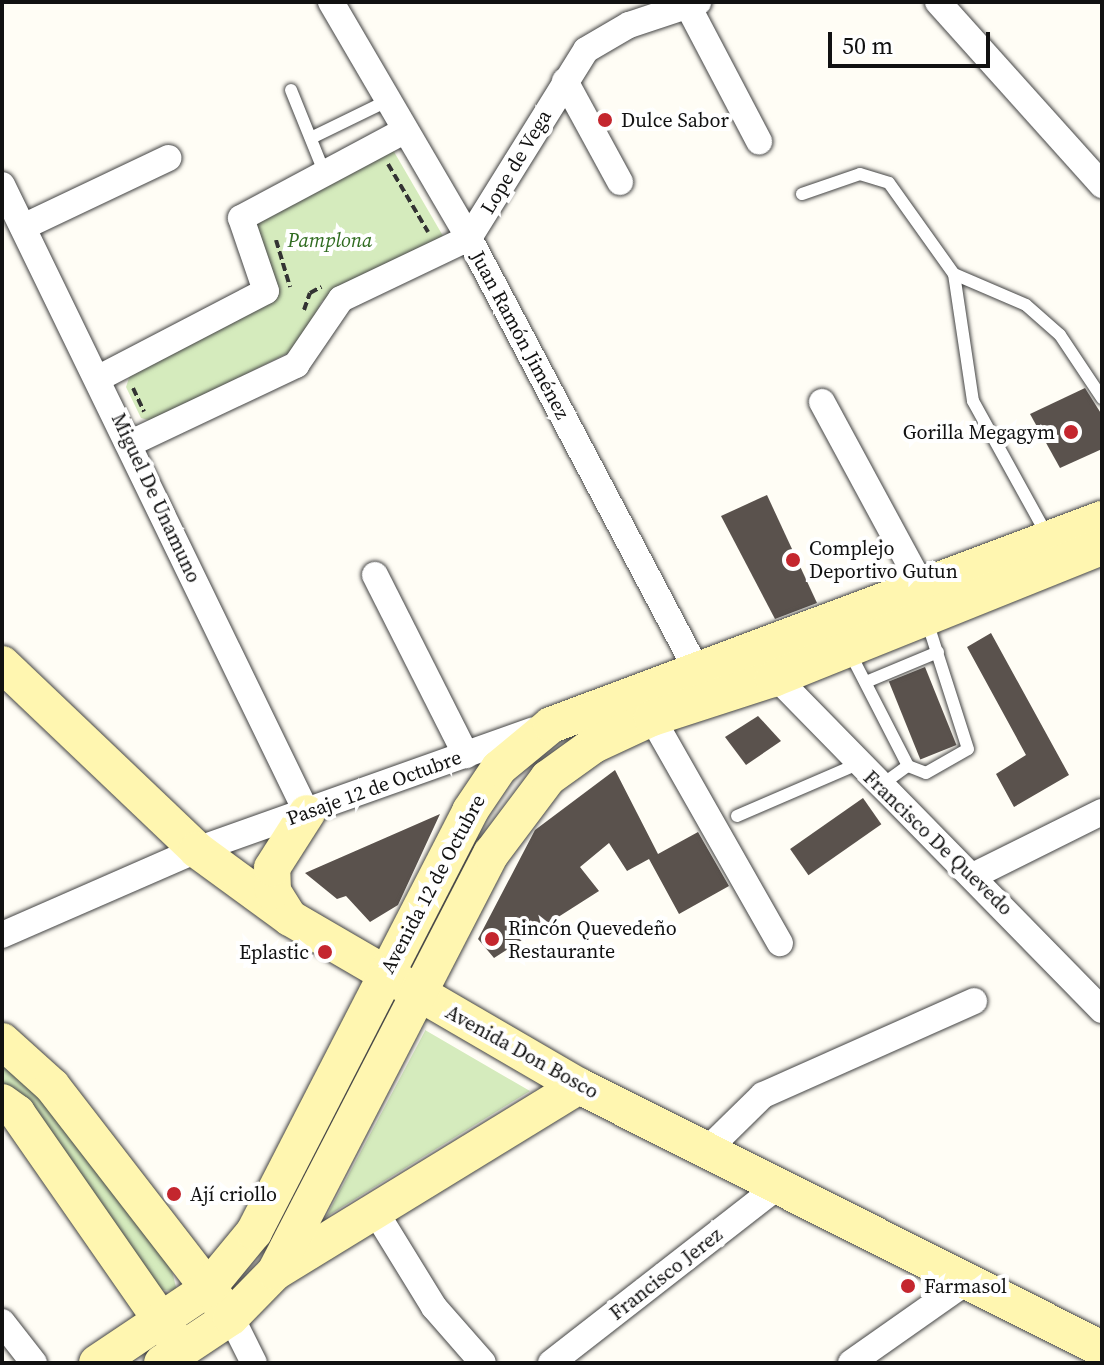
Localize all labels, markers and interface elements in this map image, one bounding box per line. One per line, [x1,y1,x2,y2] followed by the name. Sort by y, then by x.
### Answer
[832,16,994,66] scale bar
[842,29,893,62] text: 50 m
[475,105,557,219] street label: Lope de Vega
[621,108,729,132] place label: Dulce Sabor
[596,111,614,129] marker: Dulce Sabor
[288,228,372,252] park label: Pamplona
[465,247,575,423] street label: Juan Ramón Jiménez
[106,409,206,587] street label: Miguel De Unamuno
[903,420,1055,444] place label: Gorilla Megagym
[1062,423,1080,441] marker: Gorilla Megagym
[809,536,958,583] place label: Complejo Deportivo Gutun
[784,551,802,569] marker: Complejo Deportivo Gutun
[283,745,465,831] street label: Pasaje 12 de Octubre
[858,765,1018,921] street label: Francisco De Quevedo
[376,791,490,977] street label: Avenida 12 de Octubre
[508,916,677,963] place label: Rincón Quevedeño Restaurante
[483,930,501,948] marker: Rincón Quevedeño Restaurante
[239,940,309,964] place label: Eplastic
[316,943,334,961] marker: Eplastic
[441,1000,603,1104] street label: Avenida Don Bosco
[190,1182,277,1206] place label: Ají criollo
[165,1185,183,1203] marker: Ají criollo
[605,1223,727,1325] street label: Francisco Jerez
[924,1274,1007,1298] place label: Farmasol
[899,1277,917,1295] marker: Farmasol

